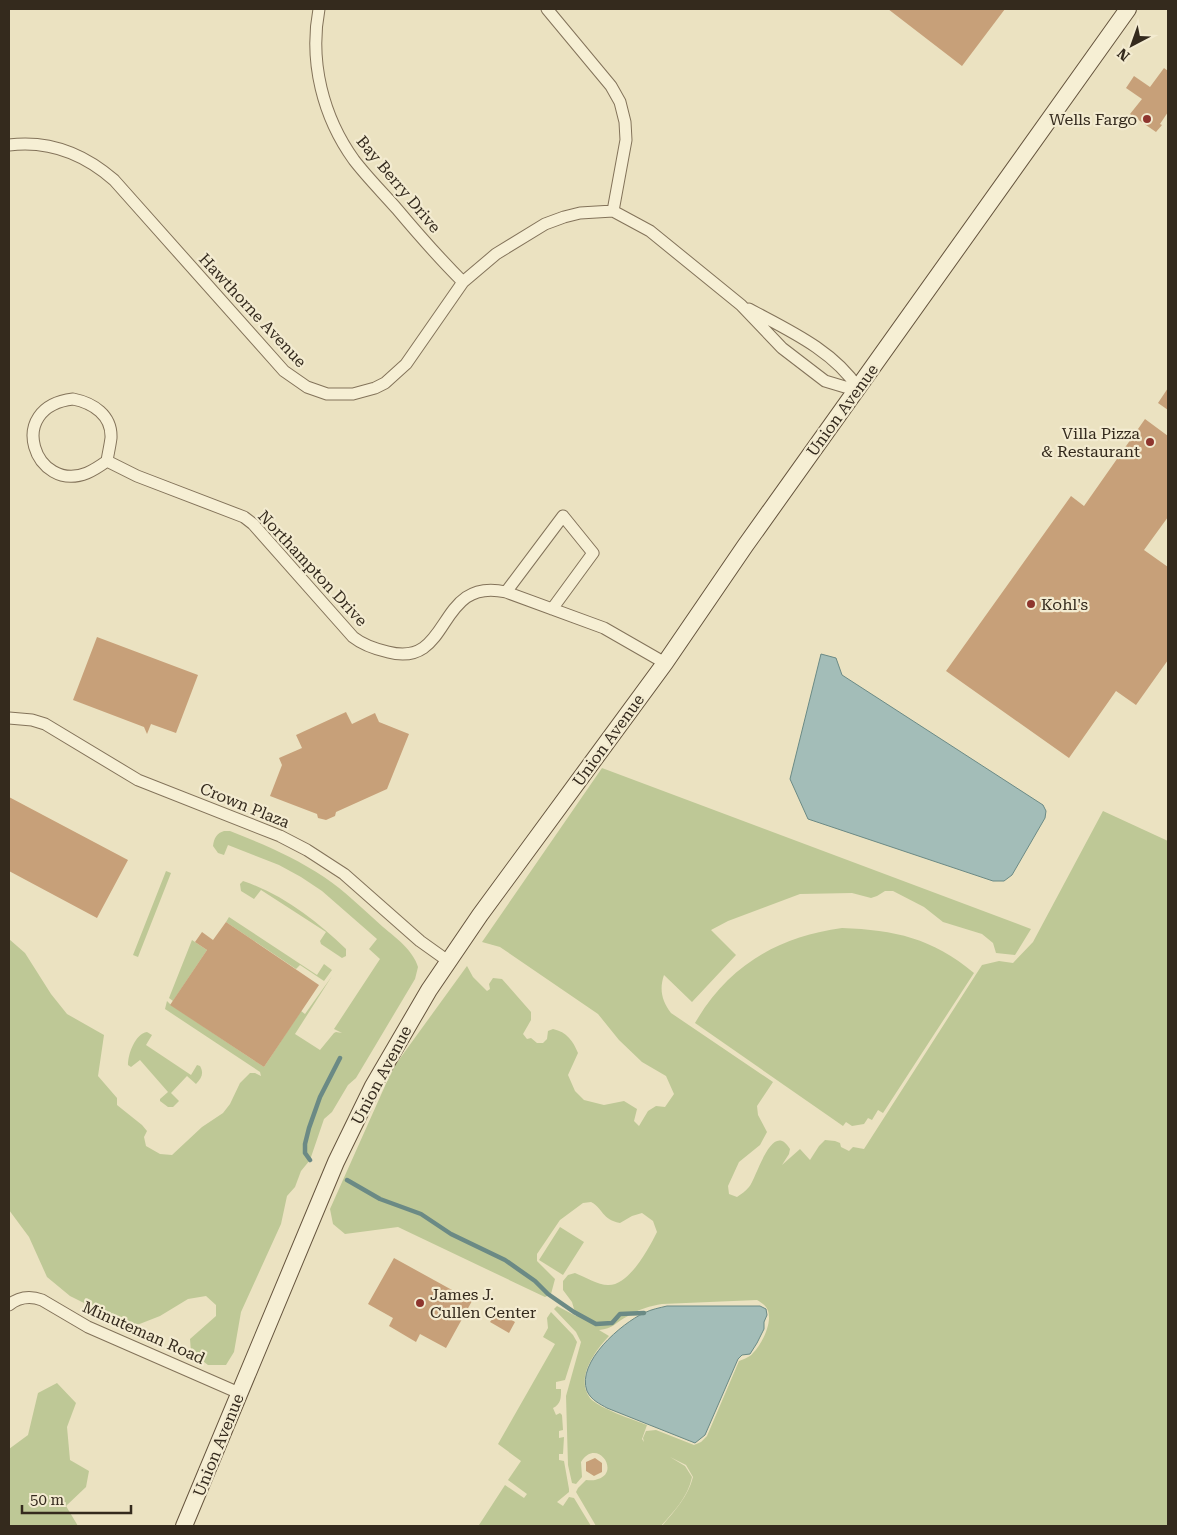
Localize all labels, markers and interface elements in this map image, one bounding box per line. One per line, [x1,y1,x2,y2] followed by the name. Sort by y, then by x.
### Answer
[1107,20,1157,70] north arrow
[1114,45,1133,64] text: N
[1049,110,1137,129] place label: Wells Fargo
[1141,113,1153,125] marker: Wells Fargo
[353,132,445,237] street label: Bay Berry Drive
[195,250,310,371] street label: Hawthorne Avenue
[803,360,882,460] street label: Union Avenue
[1041,424,1140,461] place label: Villa Pizza & Restaurant
[1144,436,1156,448] marker: Villa Pizza & Restaurant
[254,507,371,630] street label: Northampton Drive
[1041,595,1089,614] place label: Kohl's
[1025,598,1037,610] marker: Kohl's
[569,690,648,790] street label: Union Avenue
[197,779,293,832] street label: Crown Plaza
[347,1022,416,1128] street label: Union Avenue
[430,1285,537,1322] place label: James J. Cullen Center
[80,1297,208,1368] street label: Minuteman Road
[414,1297,426,1309] marker: James J. Cullen Center
[189,1391,248,1500] street label: Union Avenue
[22,1482,131,1514] scale bar
[30,1491,65,1509] text: 50 m

